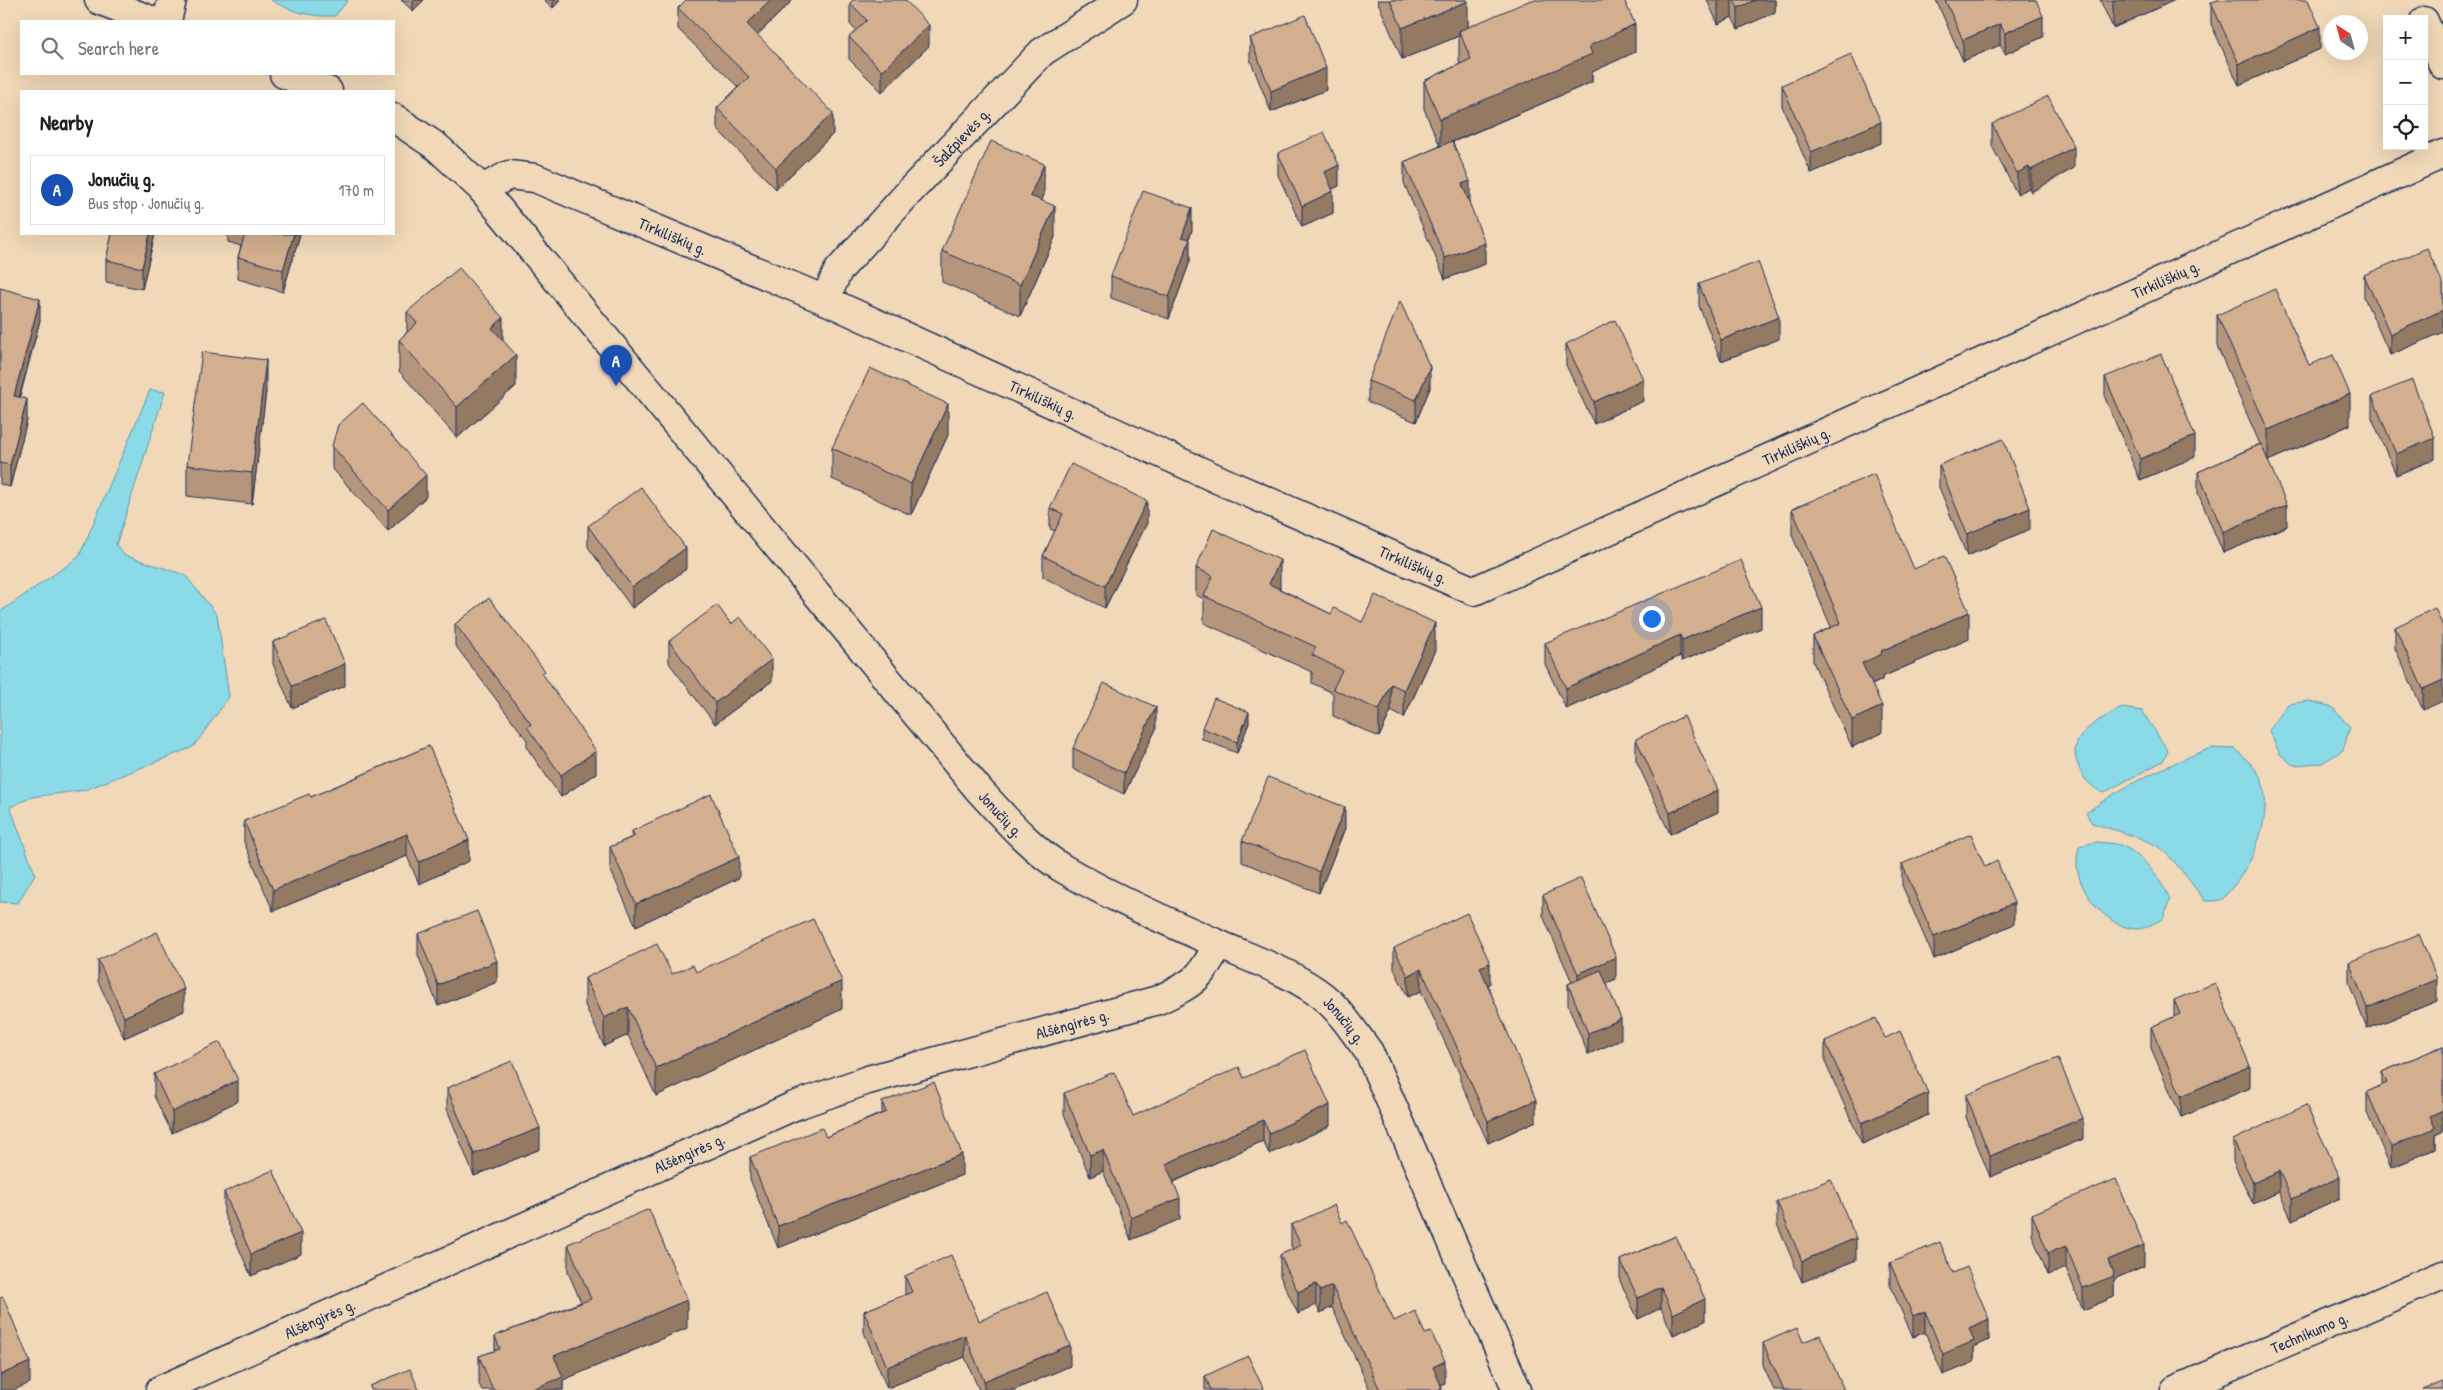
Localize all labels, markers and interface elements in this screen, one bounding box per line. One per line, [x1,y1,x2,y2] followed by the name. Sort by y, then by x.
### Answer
[2323,15,2368,60] north arrow
[2383,15,2428,150] map controls
[2383,15,2428,60] button: +
[20,20,395,75] search box
[38,34,66,62] icon: search
[78,35,159,61] text: Search here
[2383,60,2428,105] button: −
[928,102,995,171] street label: Šalčpievės g.
[2383,105,2428,150] button: locate
[40,108,93,137] text: Nearby
[88,166,155,192] text: Jonučių g.
[53,179,61,201] text: A
[339,179,374,201] text: 170 m
[88,192,204,214] text: Bus stop · Jonučių g.
[635,212,710,260] street label: Tirkiliškių g.
[2128,254,2203,304] street label: Tirkiliškių g.
[600,345,632,386] pin: A
[1006,375,1081,425] street label: Tirkiliškių g.
[1759,421,1834,471] street label: Tirkiliškių g.
[1375,540,1451,589] street label: Tirkiliškių g.
[1639,606,1665,632] your location
[974,786,1028,842] street label: Jonučių g.
[1319,991,1371,1049] street label: Jonučių g.
[1033,1003,1112,1044] street label: Alšėngirės g.
[650,1127,728,1178] street label: Alšėngirės g.
[281,1293,359,1344] street label: Alšėngirės g.
[2267,1306,2351,1359] street label: Technikumo g.

